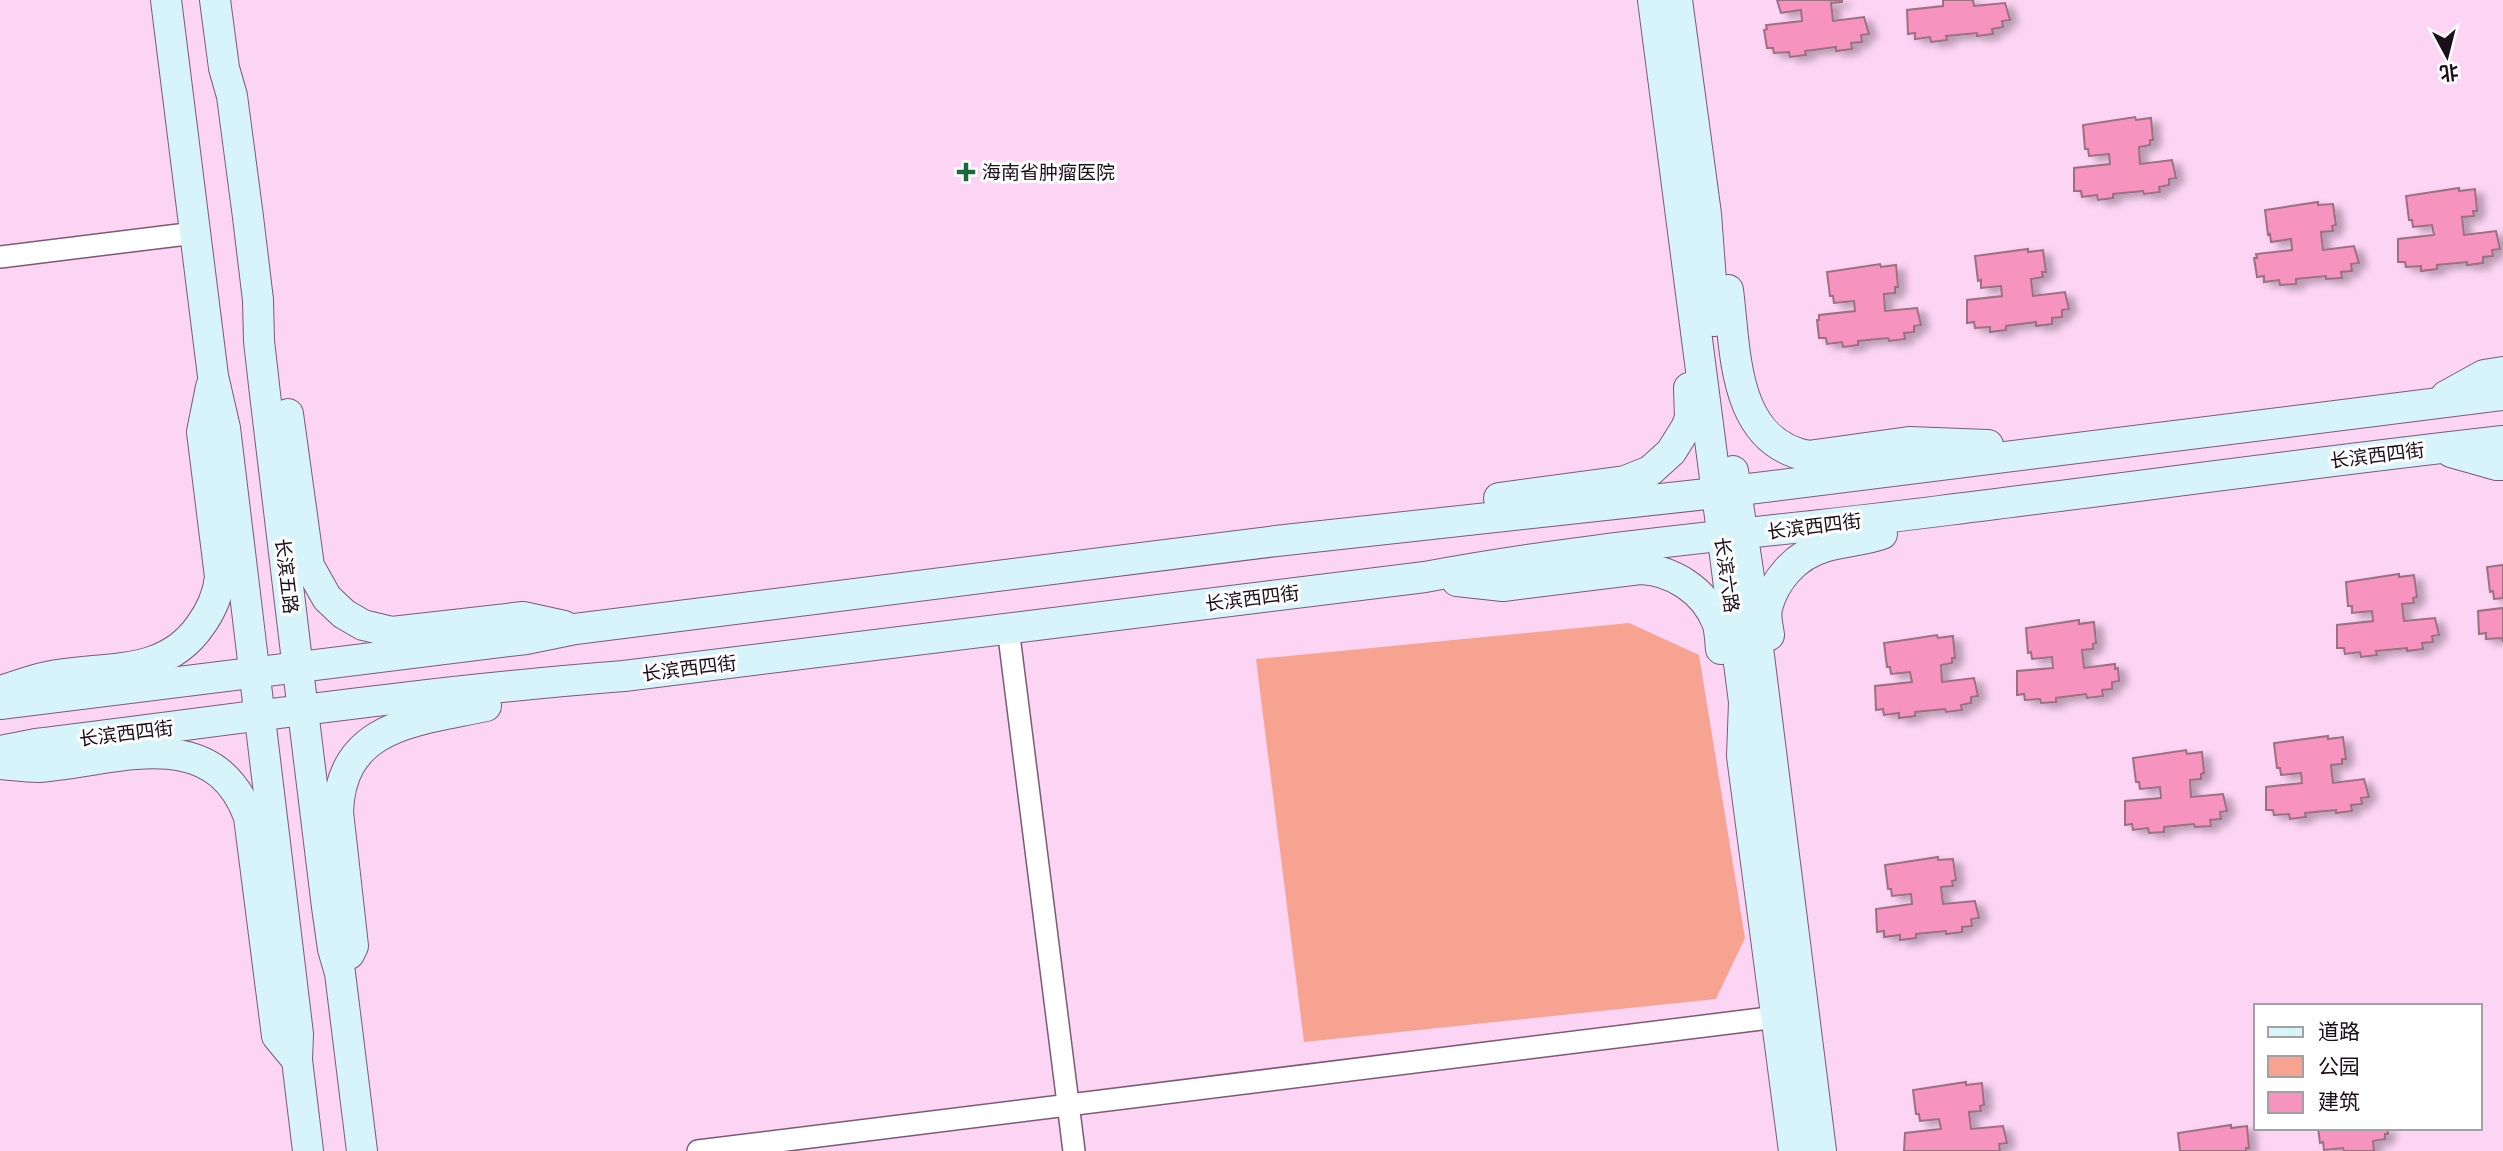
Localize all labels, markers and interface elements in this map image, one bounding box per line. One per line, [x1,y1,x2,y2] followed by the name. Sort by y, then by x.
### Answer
[2412,21,2482,91] north arrow
[2438,60,2460,86] text: 北
[982,160,1115,184] place label: 海南省肿瘤医院
[956,162,976,182] marker: 海南省肿瘤医院
[2328,437,2426,473] street label: 长滨西四街
[1765,508,1863,544] street label: 长滨西四街
[1710,536,1744,614] street label: 长滨六路
[270,537,304,615] street label: 长滨五路
[1203,580,1301,616] street label: 长滨西四街
[640,650,738,686] street label: 长滨西四街
[77,715,175,751] street label: 长滨西四街
[2254,1004,2482,1130] legend
[2318,1018,2360,1045] text: 道路
[2318,1053,2360,1080] text: 公园
[2318,1088,2360,1115] text: 建筑

